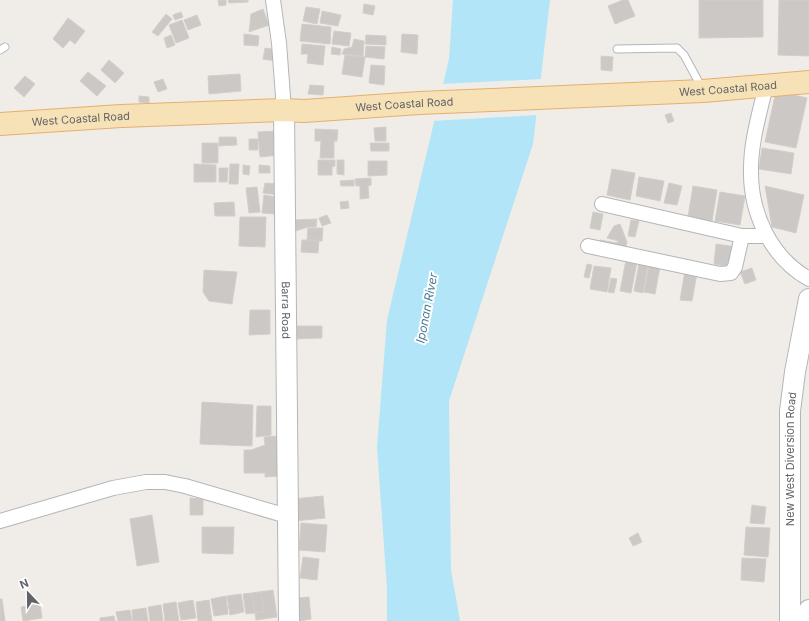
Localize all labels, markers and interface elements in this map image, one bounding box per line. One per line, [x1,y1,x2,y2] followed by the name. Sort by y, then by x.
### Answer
[679,78,777,99] street label: West Coastal Road
[355,95,454,114] street label: West Coastal Road
[31,109,130,129] street label: West Coastal Road
[412,271,441,344] water label: Iponan River
[279,281,293,339] street label: Barra Road
[783,391,799,526] street label: New West Diversion Road
[8,573,48,613] north arrow
[18,576,31,592] text: N

